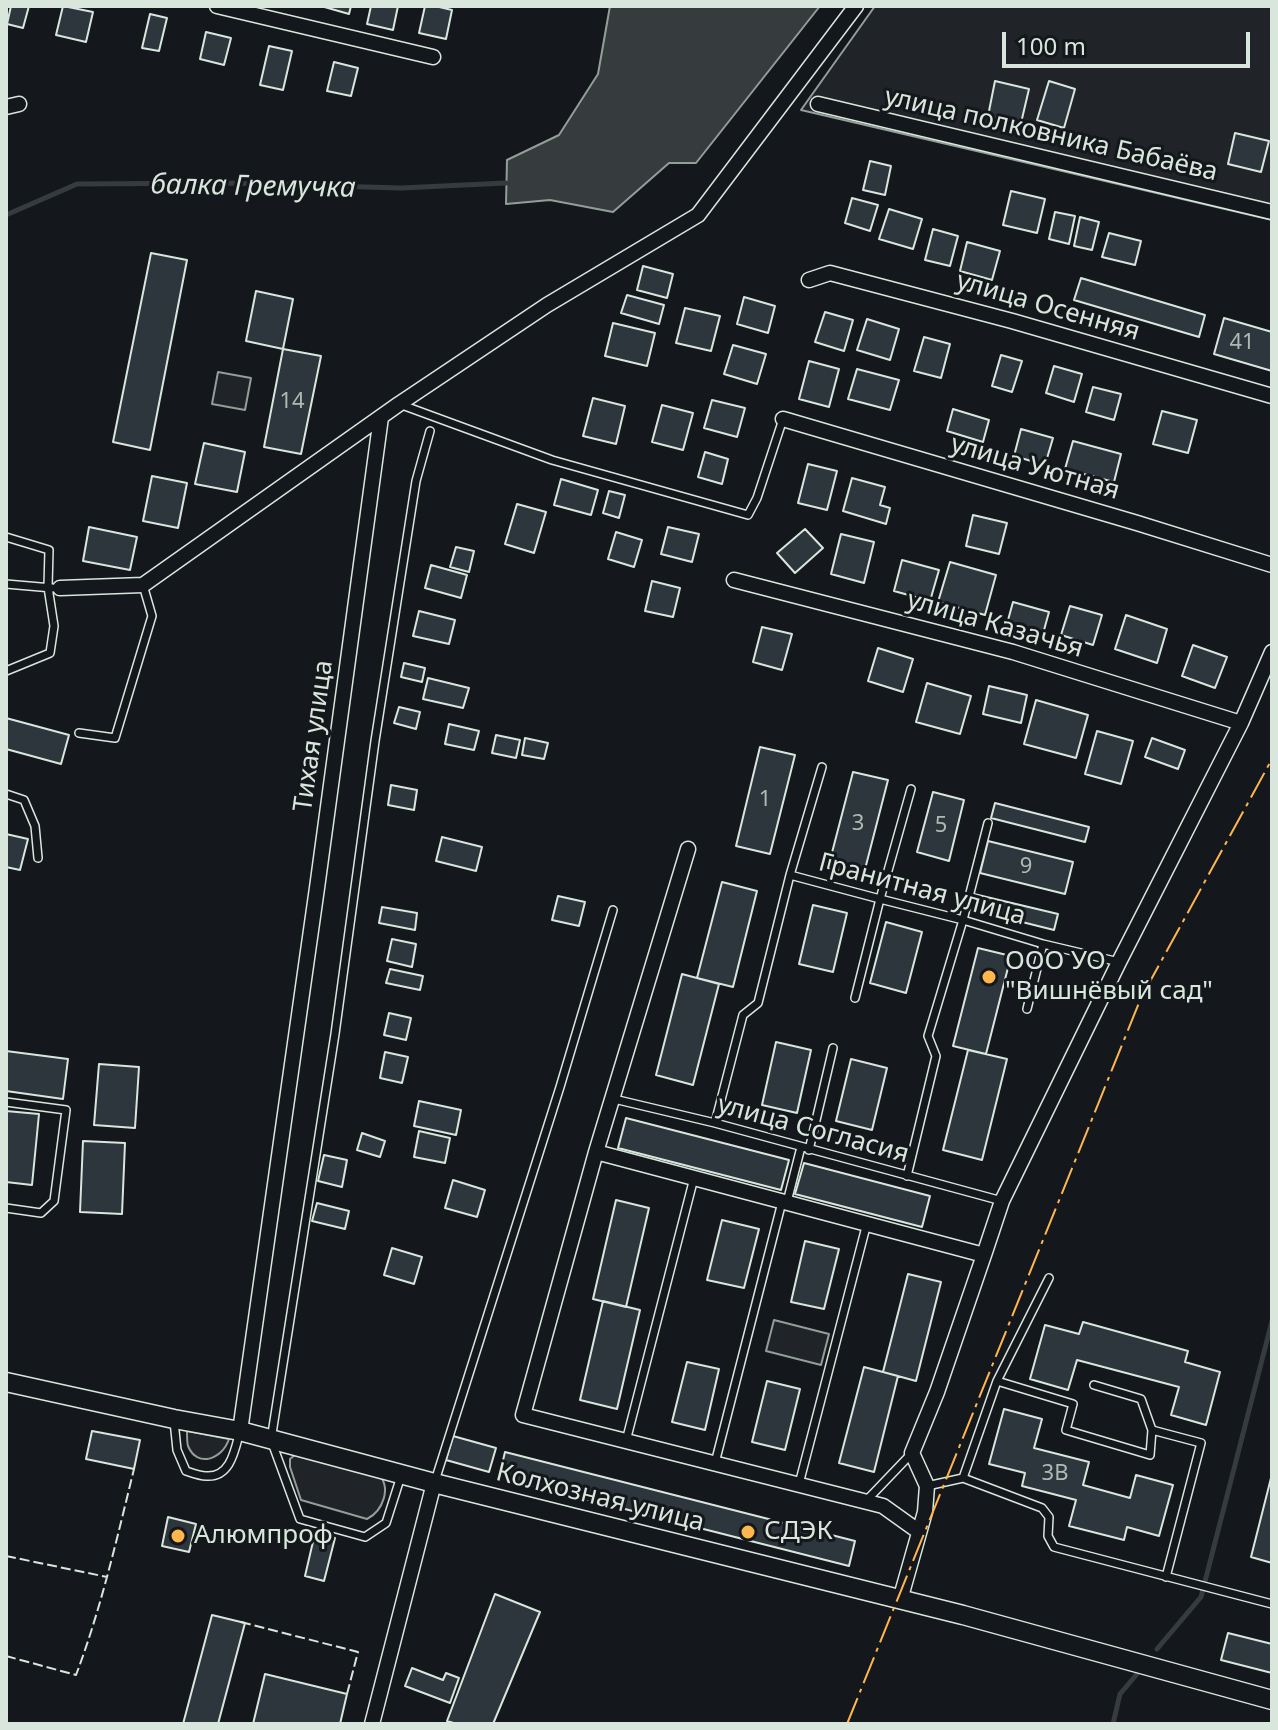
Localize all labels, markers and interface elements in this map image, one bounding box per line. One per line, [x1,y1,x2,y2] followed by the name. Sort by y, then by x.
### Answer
[1006,16,1254,66] scale bar
[1016,29,1086,62] text: 100 m
[881,81,1221,189] street label: улица полковника Бабаёва
[150,168,356,206] water label: балка Гремучка
[953,266,1143,348] street label: улица Осенняя
[1229,330,1255,356] house number: 41
[279,389,305,415] house number: 14
[947,429,1123,507] street label: улица Уютная
[903,585,1087,665] street label: улица Казачья
[288,658,340,814] street label: Тихая улица
[759,787,771,813] house number: 1
[852,811,864,837] house number: 3
[935,813,947,839] house number: 5
[815,847,1029,933] street label: Гранитная улица
[1020,854,1032,880] house number: 9
[1005,946,1213,1008] place label: ООО УО "Вишнёвый сад"
[980,968,998,986] marker: ООО УО "Вишнёвый сад"
[714,1089,912,1171] street label: улица Согласия
[493,1457,707,1539] street label: Колхозная улица
[1042,1461,1068,1487] house number: 3В
[764,1516,833,1548] place label: СДЭК
[194,1520,333,1552] place label: Алюмпроф
[739,1523,757,1541] marker: СДЭК
[169,1527,187,1545] marker: Алюмпроф

